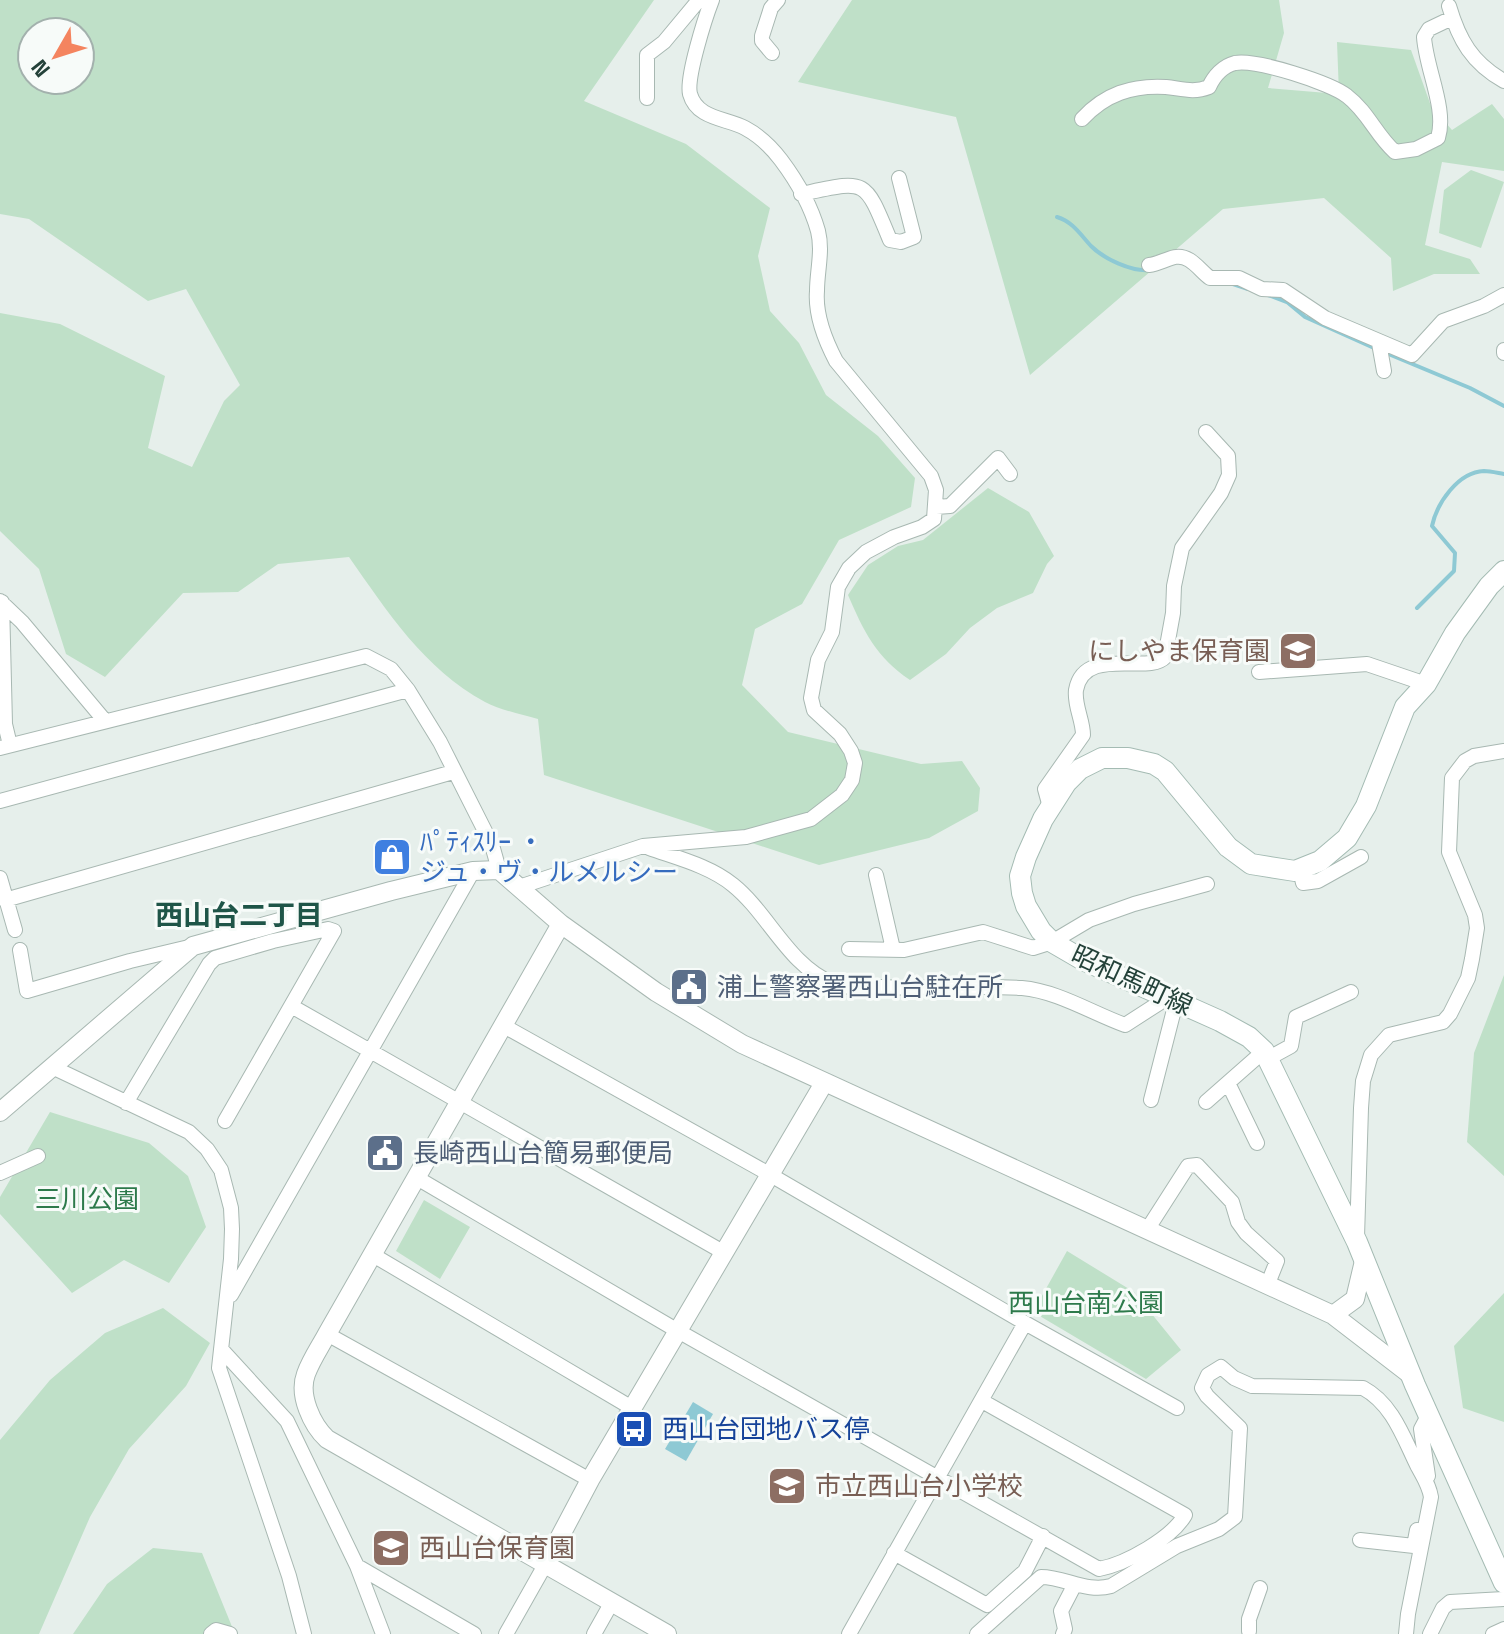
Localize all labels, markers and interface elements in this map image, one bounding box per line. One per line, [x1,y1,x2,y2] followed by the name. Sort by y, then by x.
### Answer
[16,16,96,96] north arrow
[25,54,56,83] text: N
[1277,630,1319,672] school or university icon: にしやま保育園
[1088,634,1270,668] place label: にしやま保育園
[420,825,678,889] place label: ﾊﾟﾃｨｽﾘｰ ・ ジュ・ヴ・ルメルシー
[371,836,413,878] shop icon: ﾊﾟﾃｨｽﾘｰ ・ ジュ・ヴ・ルメルシー
[155,897,323,933] district label: 西山台二丁目
[1066,937,1198,1023] street label: 昭和馬町線
[668,966,710,1008] public building icon: 浦上警察署西山台駐在所
[717,970,1003,1004] place label: 浦上警察署西山台駐在所
[364,1132,406,1174] public building icon: 長崎西山台簡易郵便局
[413,1136,673,1170] place label: 長崎西山台簡易郵便局
[35,1182,139,1216] park label: 三川公園
[1008,1286,1164,1320] park label: 西山台南公園
[613,1408,655,1450] bus stop icon: 西山台団地バス停
[662,1412,870,1446] place label: 西山台団地バス停
[766,1465,808,1507] school or university icon: 市立西山台小学校
[815,1469,1023,1503] place label: 市立西山台小学校
[370,1527,412,1569] school or university icon: 西山台保育園
[419,1531,575,1565] place label: 西山台保育園

